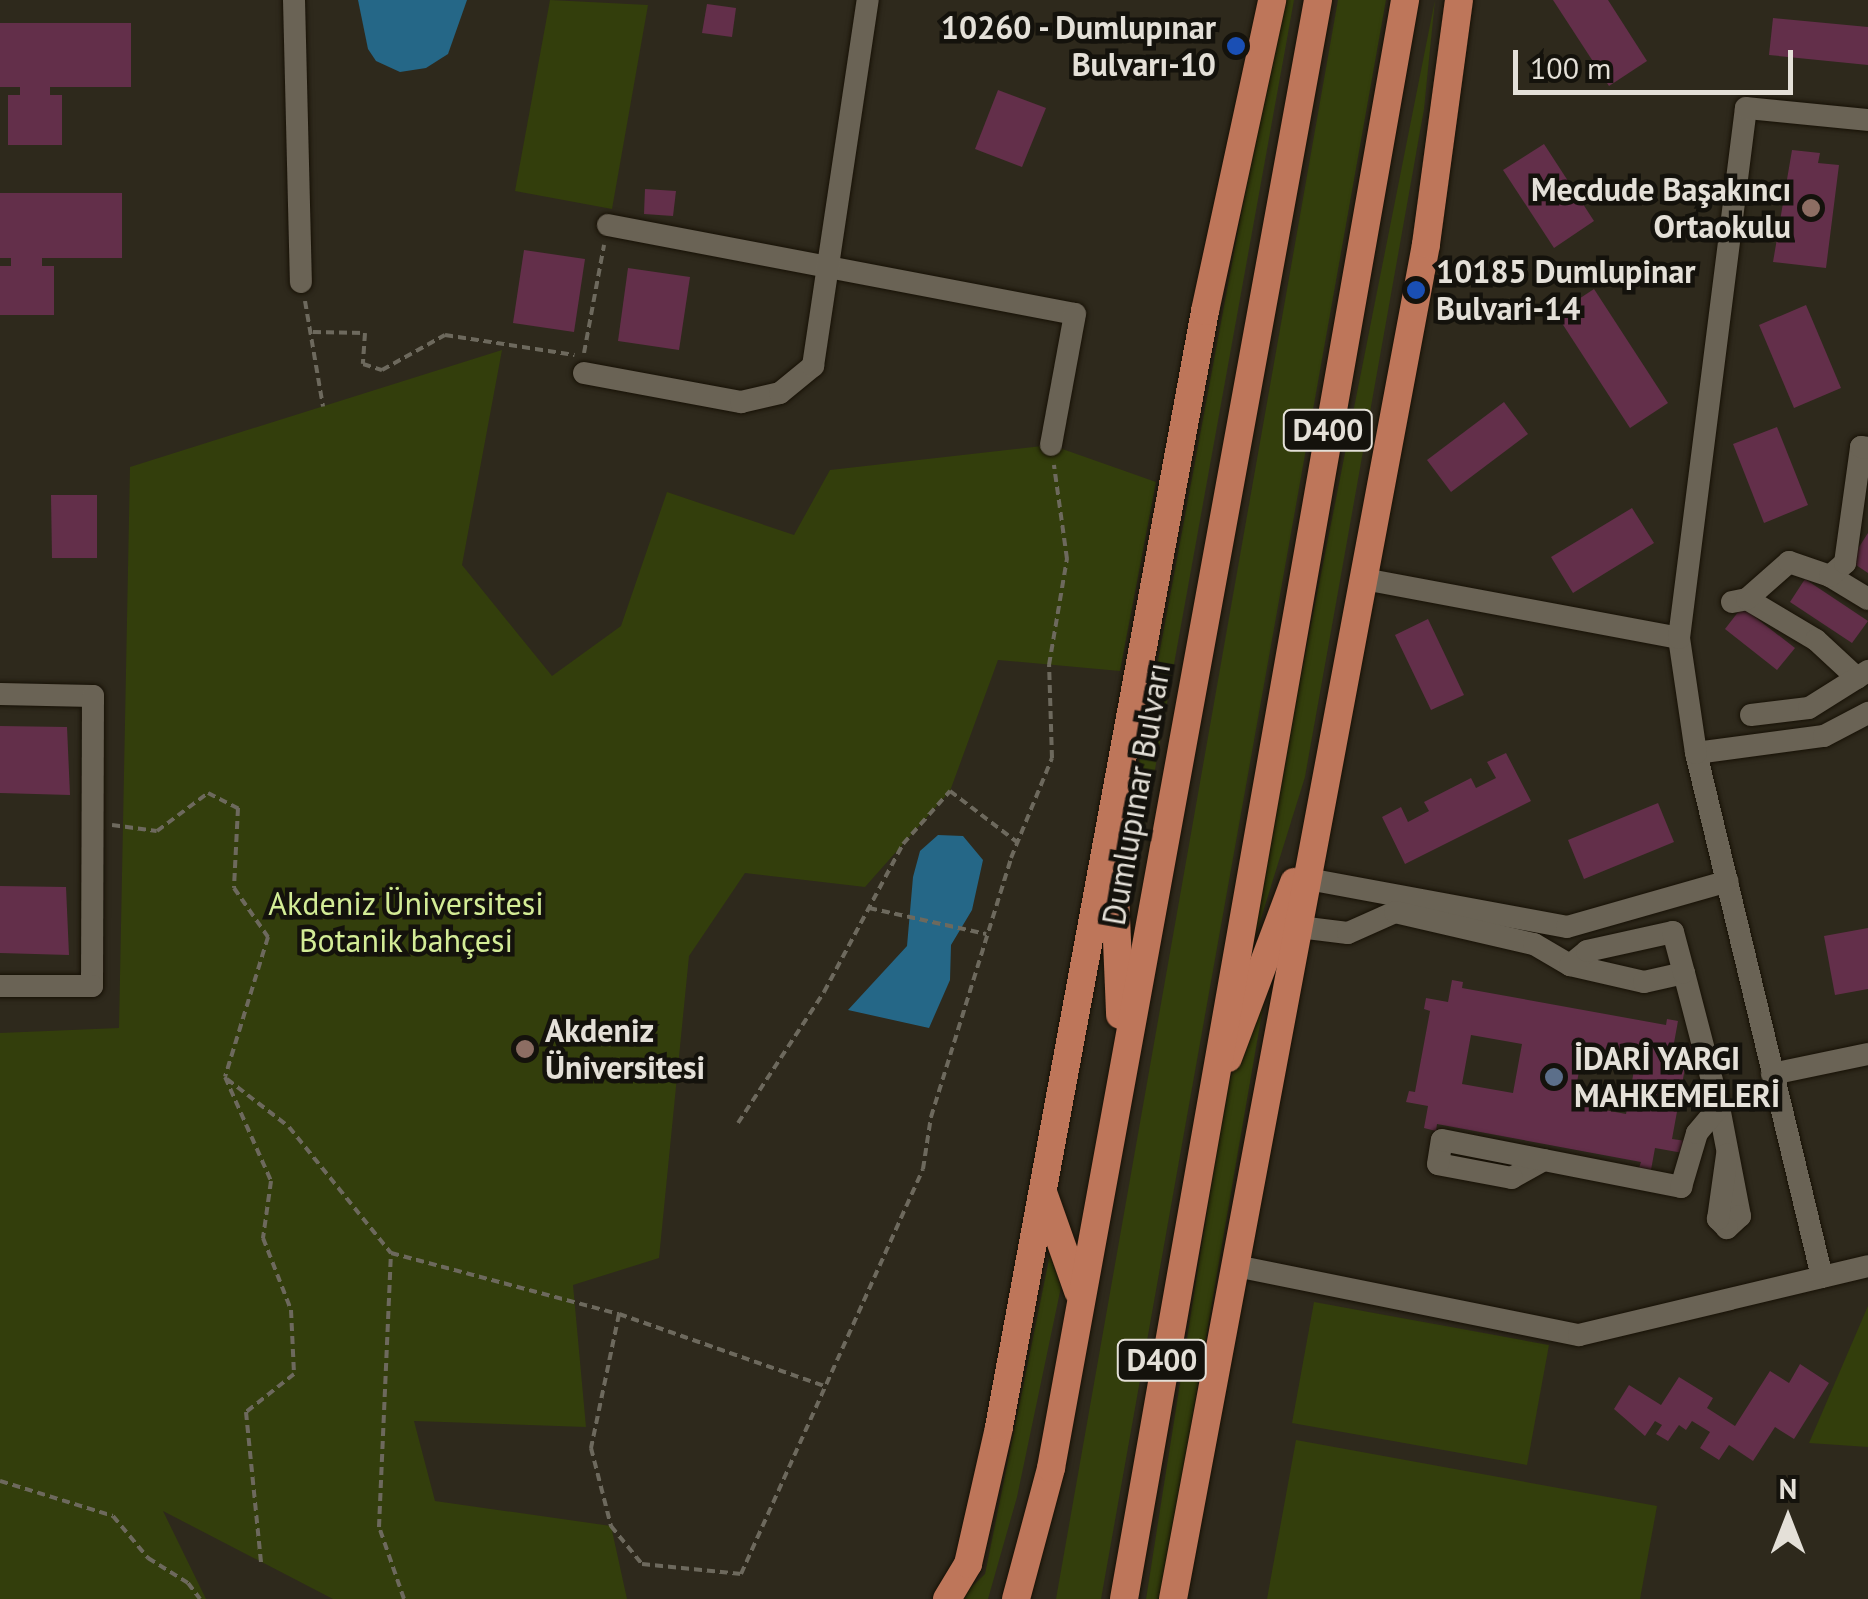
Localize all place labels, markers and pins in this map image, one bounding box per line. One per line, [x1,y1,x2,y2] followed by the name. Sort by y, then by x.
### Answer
[937,9,1216,84] place label: 10260 - Dumlupınar Bulvarı-10
[1225,35,1247,57] marker: 10260 - Dumlupınar Bulvarı-10
[1531,171,1791,246] place label: Mecdude Başakıncı Ortaokulu
[1800,197,1822,219] marker: Mecdude Başakıncı Ortaokulu
[1436,253,1696,328] place label: 10185 Dumlupinar Bulvari-14
[1405,279,1427,301] marker: 10185 Dumlupinar Bulvari-14
[545,1012,705,1087] place label: Akdeniz Üniversitesi
[514,1038,536,1060] marker: Akdeniz Üniversitesi
[1574,1040,1780,1115] place label: İDARİ YARGI MAHKEMELERİ
[1543,1066,1565,1088] marker: İDARİ YARGI MAHKEMELERİ

